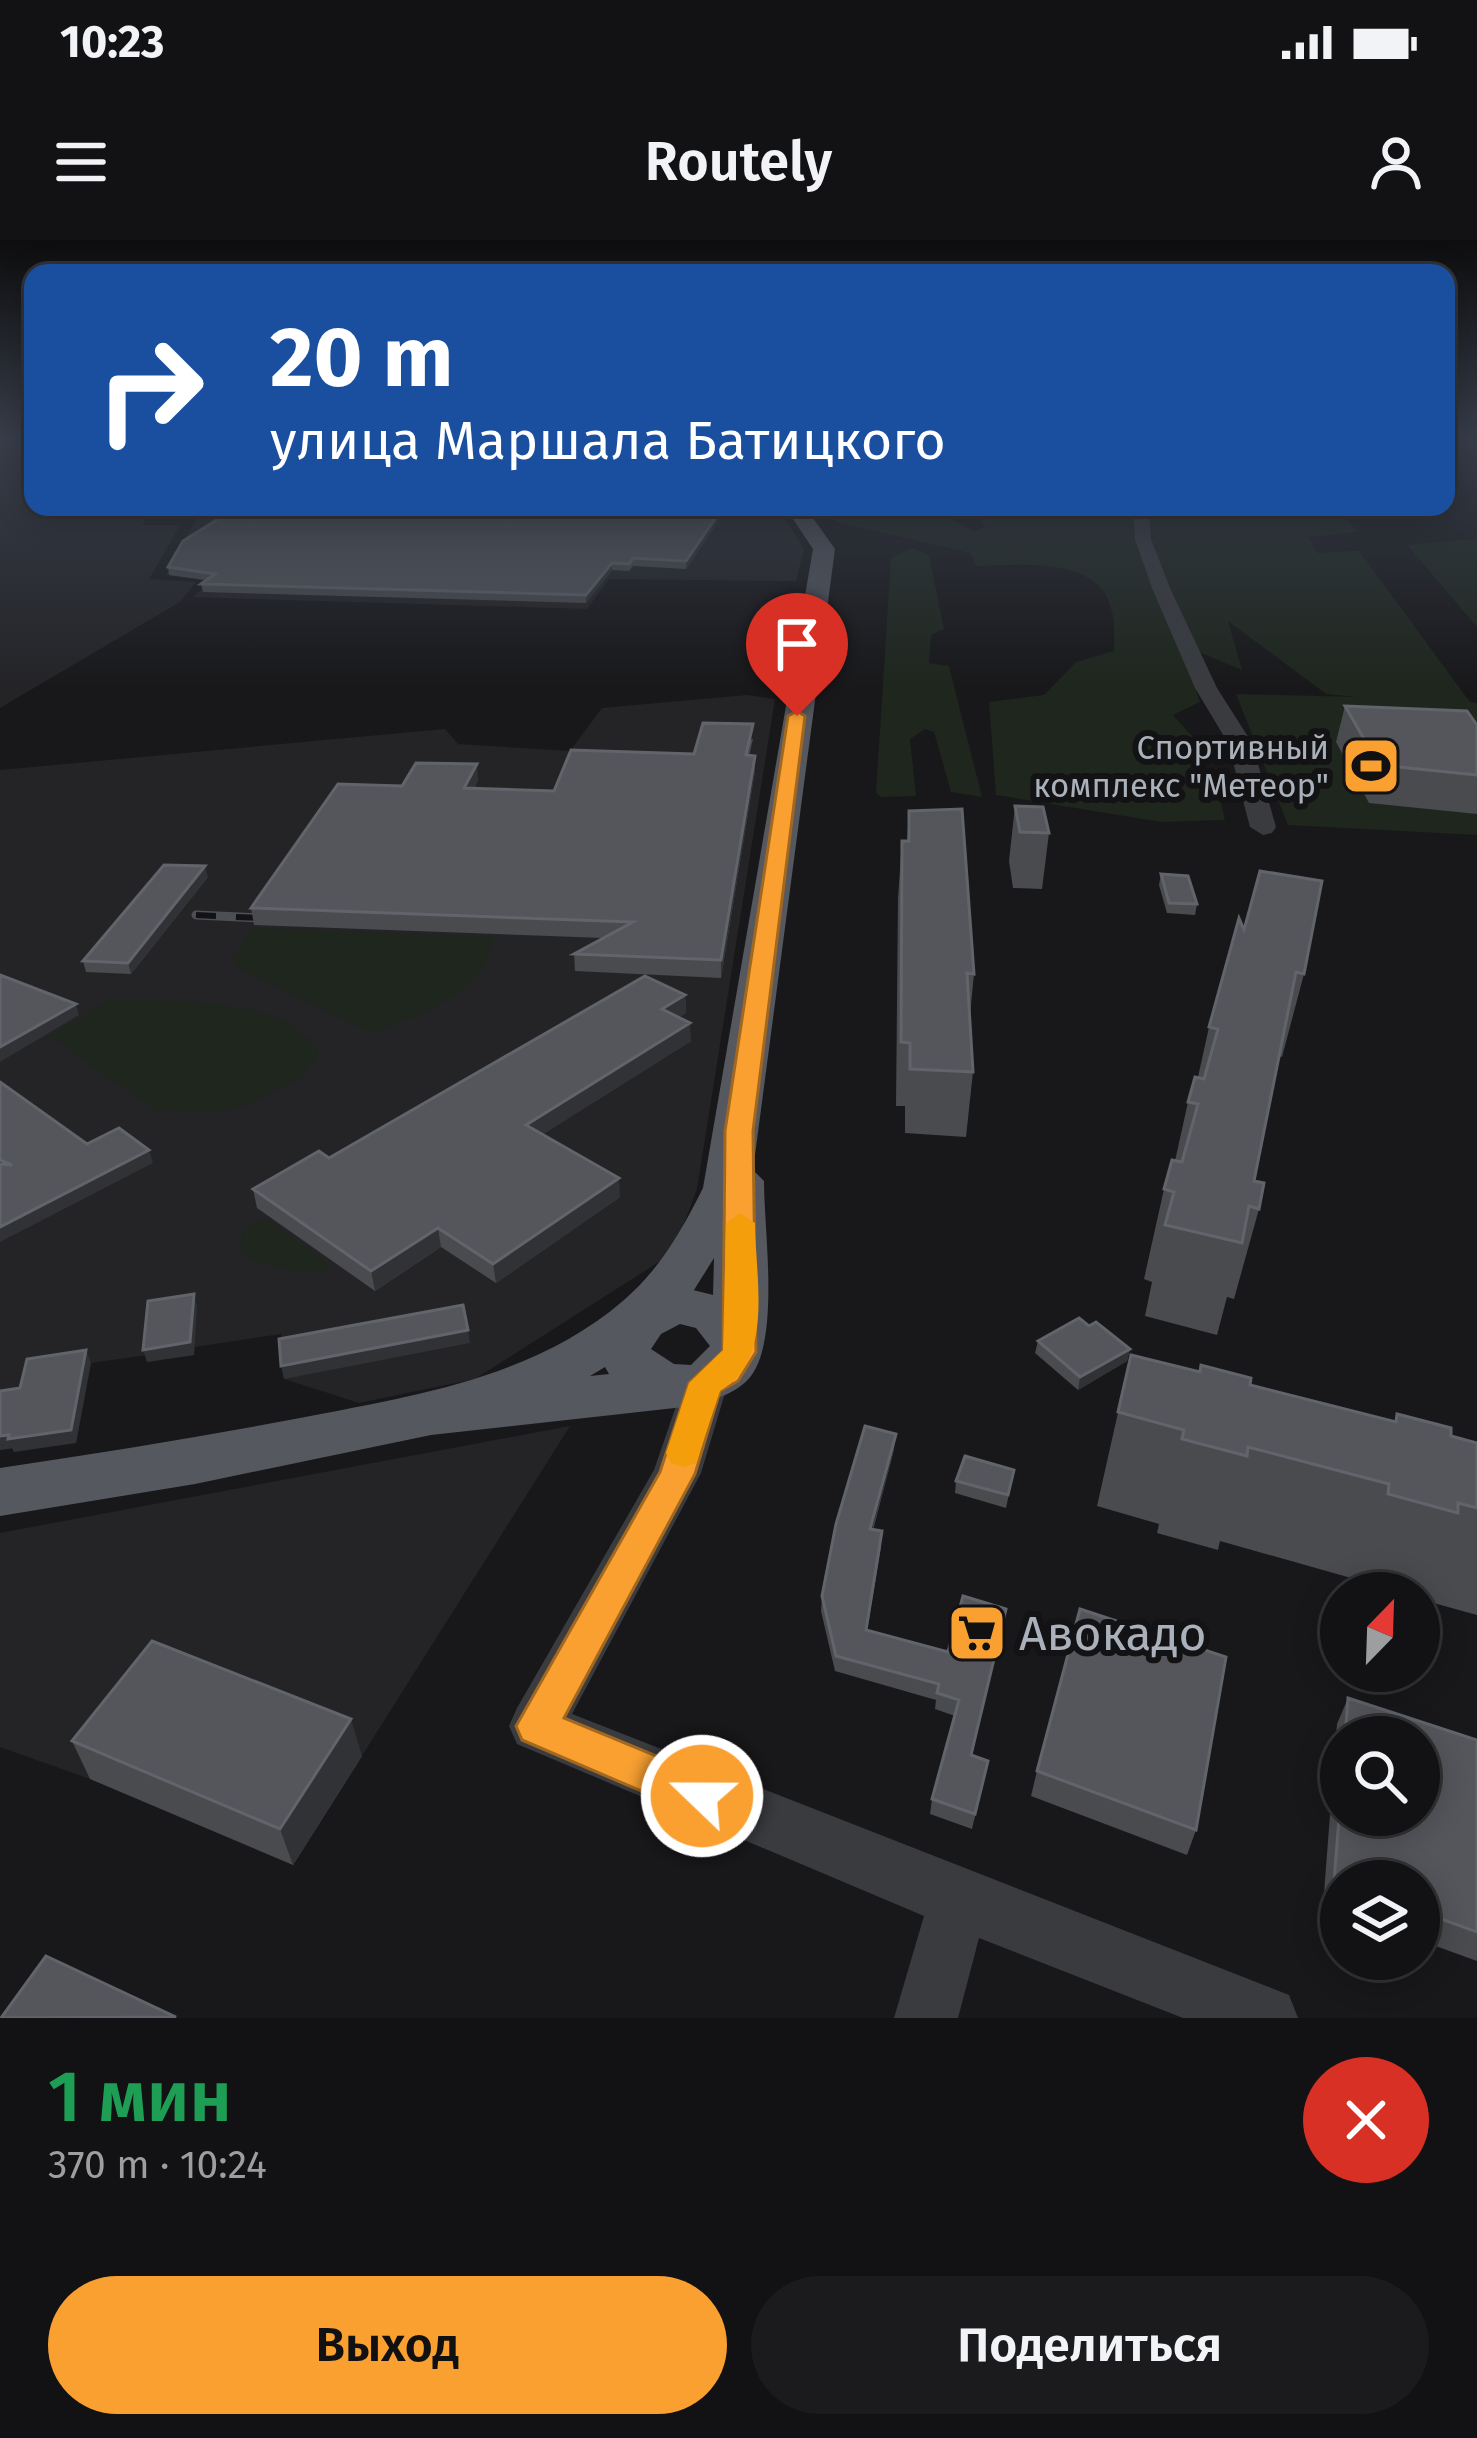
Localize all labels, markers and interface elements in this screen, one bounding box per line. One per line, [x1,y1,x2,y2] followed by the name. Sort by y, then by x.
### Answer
[60,15,164,69] text: 10:23
[48,129,114,195] icon: menu
[1363,129,1429,195] icon: person
[645,130,832,194] text: Routely
[270,307,453,408] text: 20 m
[72,312,228,468] icon: right
[270,409,946,473] text: улица Маршала Батицкого
[746,593,848,716] pin
[764,611,830,677] icon: arrive
[1033,728,1329,806] place label: Спортивный комплекс "Метеор"
[1340,735,1402,797] sports icon: Спортивный комплекс "Метеор"
[1320,1572,1440,1692] north arrow
[1320,1572,1440,1980] map controls
[946,1602,1008,1664] supermarket icon: Авокадо
[1019,1605,1206,1663] place label: Авокадо
[1320,1716,1440,1836] button: search
[639,1733,765,1859] position arrow
[1320,1860,1440,1980] button: layers
[48,2054,232,2140] text: 1 мин
[1303,2057,1429,2183] button: close
[48,2142,267,2188] text: 370 m · 10:24
[48,2276,727,2414] button: Выход
[751,2276,1429,2414] button: Поделиться

